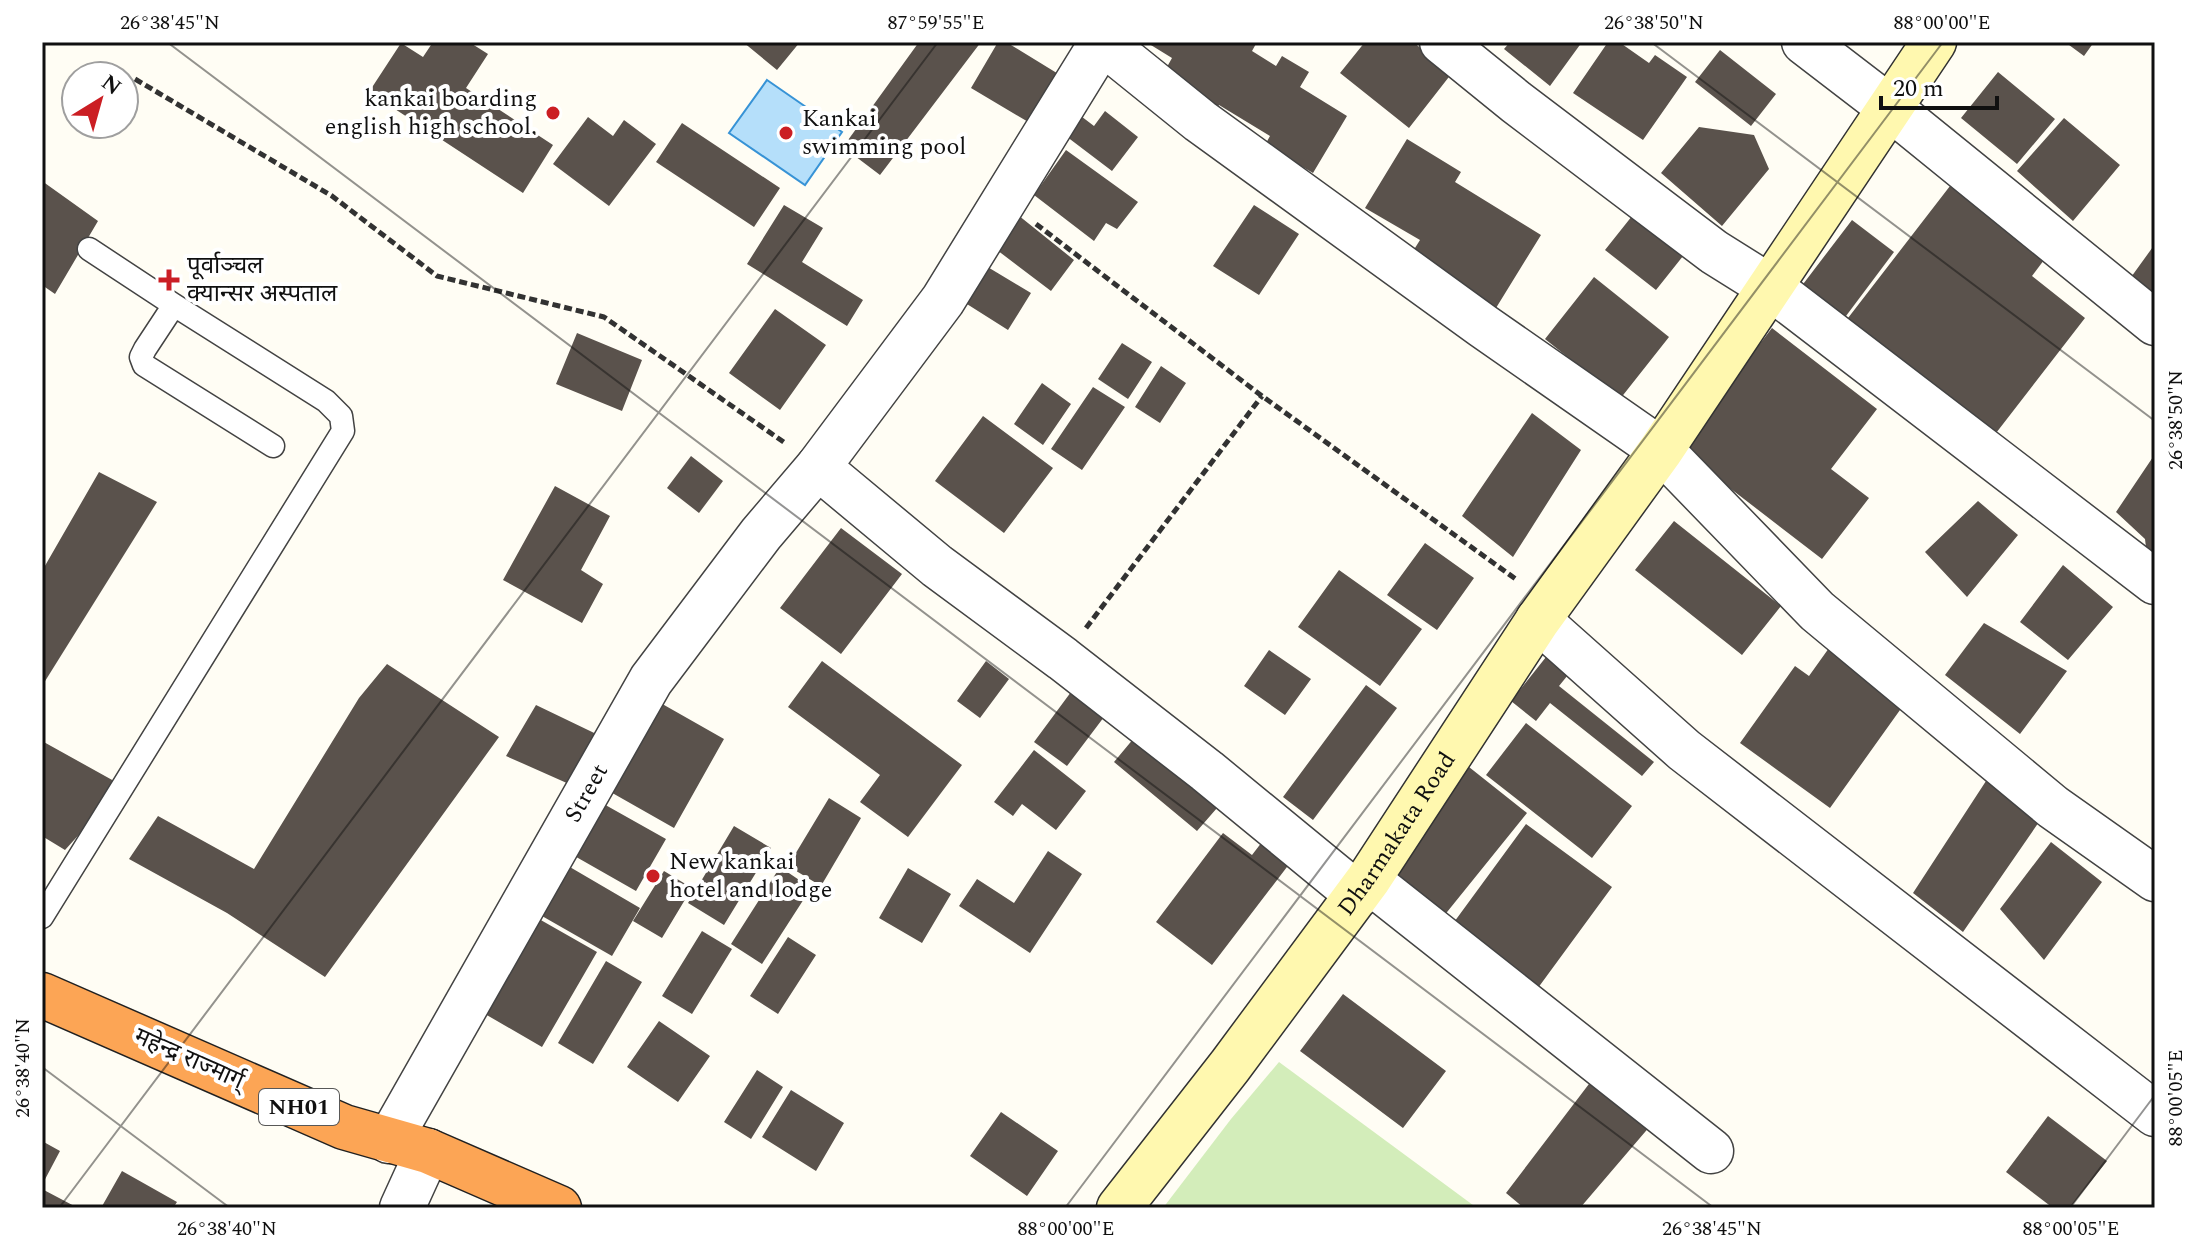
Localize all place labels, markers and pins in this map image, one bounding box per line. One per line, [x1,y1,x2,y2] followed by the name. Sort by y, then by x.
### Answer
[325,81,537,145] place label: kankai boarding english high school.
[802,101,966,165] place label: Kankai swimming pool
[544,104,562,122] marker: kankai boarding english high school.
[777,124,795,142] marker: Kankai swimming pool
[187,248,338,312] place label: पूर्वाञ्चल क्यान्सर अस्पताल
[158,269,180,291] marker: पूर्वाञ्चल क्यान्सर अस्पताल
[669,844,832,908] place label: New kankai hotel and lodge
[644,867,662,885] marker: New kankai hotel and lodge

